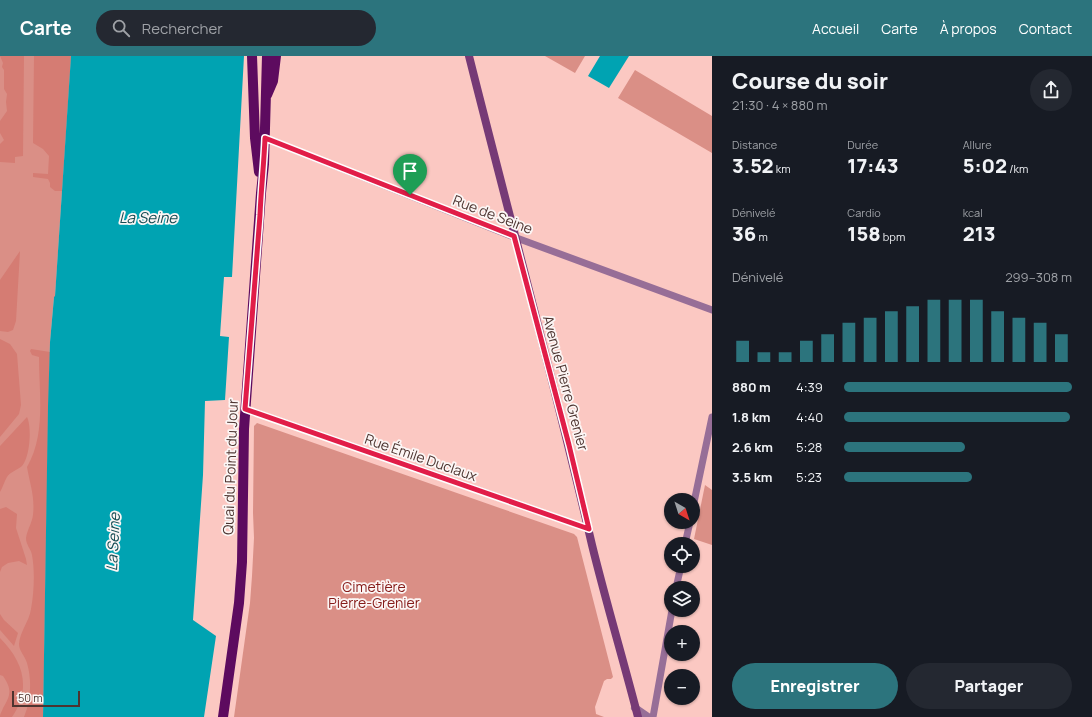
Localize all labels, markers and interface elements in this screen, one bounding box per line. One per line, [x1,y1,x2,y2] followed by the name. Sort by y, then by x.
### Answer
[96,10,376,46] search box
[20,15,72,41] text: Carte
[110,17,132,39] icon: search
[142,18,223,39] text: Rechercher
[812,19,859,38] text: Accueil
[881,19,918,38] text: Carte
[940,19,997,38] text: À propos
[1019,19,1072,38] text: Contact
[732,66,888,96] text: Course du soir
[1030,69,1072,111] button: share
[732,96,827,114] text: 21:30 · 4 × 880 m
[732,137,777,152] text: Distance
[847,137,878,152] text: Durée
[963,137,992,152] text: Allure
[732,152,774,179] text: 3.52
[847,152,899,179] text: 17:43
[963,152,1007,179] text: 5:02
[393,154,427,195] pin
[399,160,421,182] icon: arrive
[774,161,791,176] text: km
[1007,161,1028,176] text: /km
[450,190,536,238] street label: Rue de Seine
[732,205,776,220] text: Dénivelé
[847,205,881,220] text: Cardio
[963,205,983,220] text: kcal
[119,207,178,228] water label: La Seine
[732,220,756,247] text: 36
[847,220,881,247] text: 158
[963,220,996,247] text: 213
[756,229,768,244] text: m
[881,229,905,244] text: bpm
[732,268,783,286] text: Dénivelé
[1005,268,1072,286] text: 299–308 m
[539,313,593,453] street label: Avenue Pierre Grenier
[732,378,771,396] text: 880 m
[796,378,823,396] text: 4:39
[218,399,242,535] street label: Quai du Point du Jour
[732,408,770,426] text: 1.8 km
[796,408,823,426] text: 4:40
[362,429,480,485] street label: Rue Émile Duclaux
[732,438,773,456] text: 2.6 km
[796,438,822,456] text: 5:28
[732,468,772,486] text: 3.5 km
[796,468,822,486] text: 5:23
[664,493,700,529] north arrow
[664,493,700,705] map controls
[101,511,125,572] water label: La Seine
[664,537,700,573] button: locate
[328,577,420,612] park label: Cimetière Pierre-Grenier
[664,581,700,617] button: layers
[664,625,700,661] button: +
[732,663,898,709] button: Enregistrer
[906,663,1072,709] button: Partager
[664,669,700,705] button: −
[12,689,80,708] scale bar
[18,690,43,705] text: 50 m

